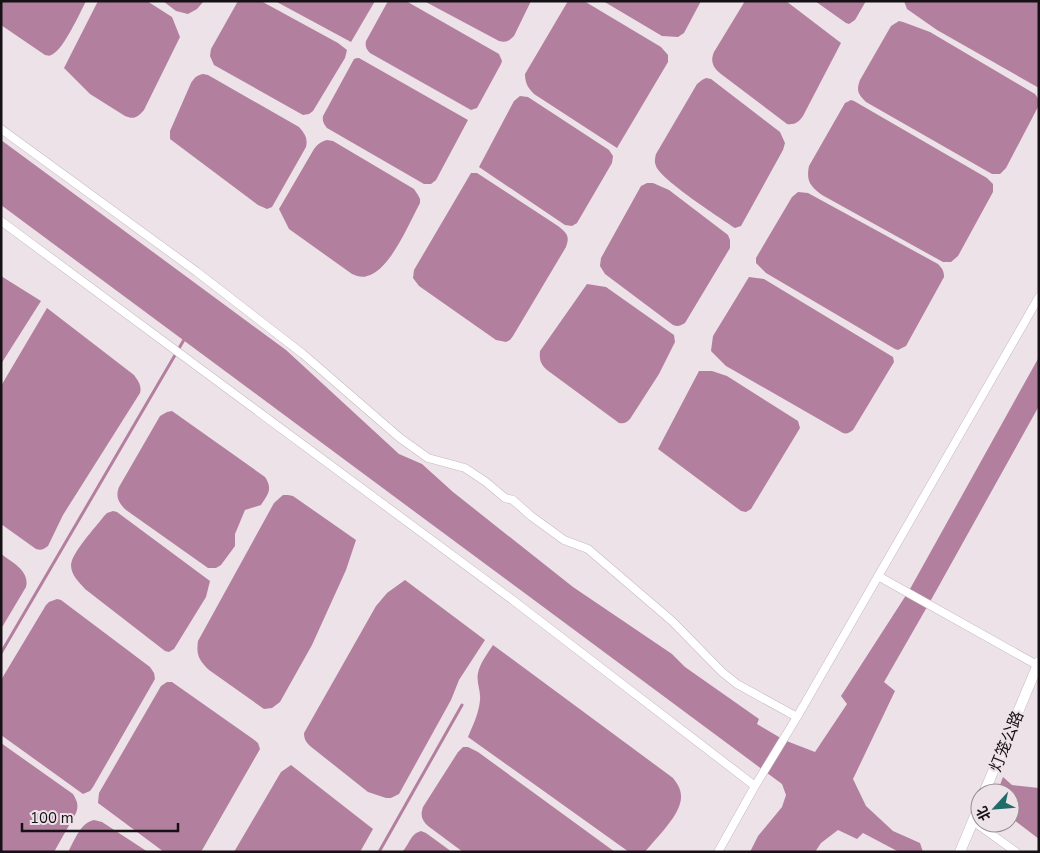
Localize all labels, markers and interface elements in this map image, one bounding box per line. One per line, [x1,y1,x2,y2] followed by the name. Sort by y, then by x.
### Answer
[985,708,1029,775] street label: 灯笼公路
[970,783,1020,833] north arrow
[22,800,179,832] scale bar
[972,803,995,824] text: 北
[30,808,74,828] text: 100 m

